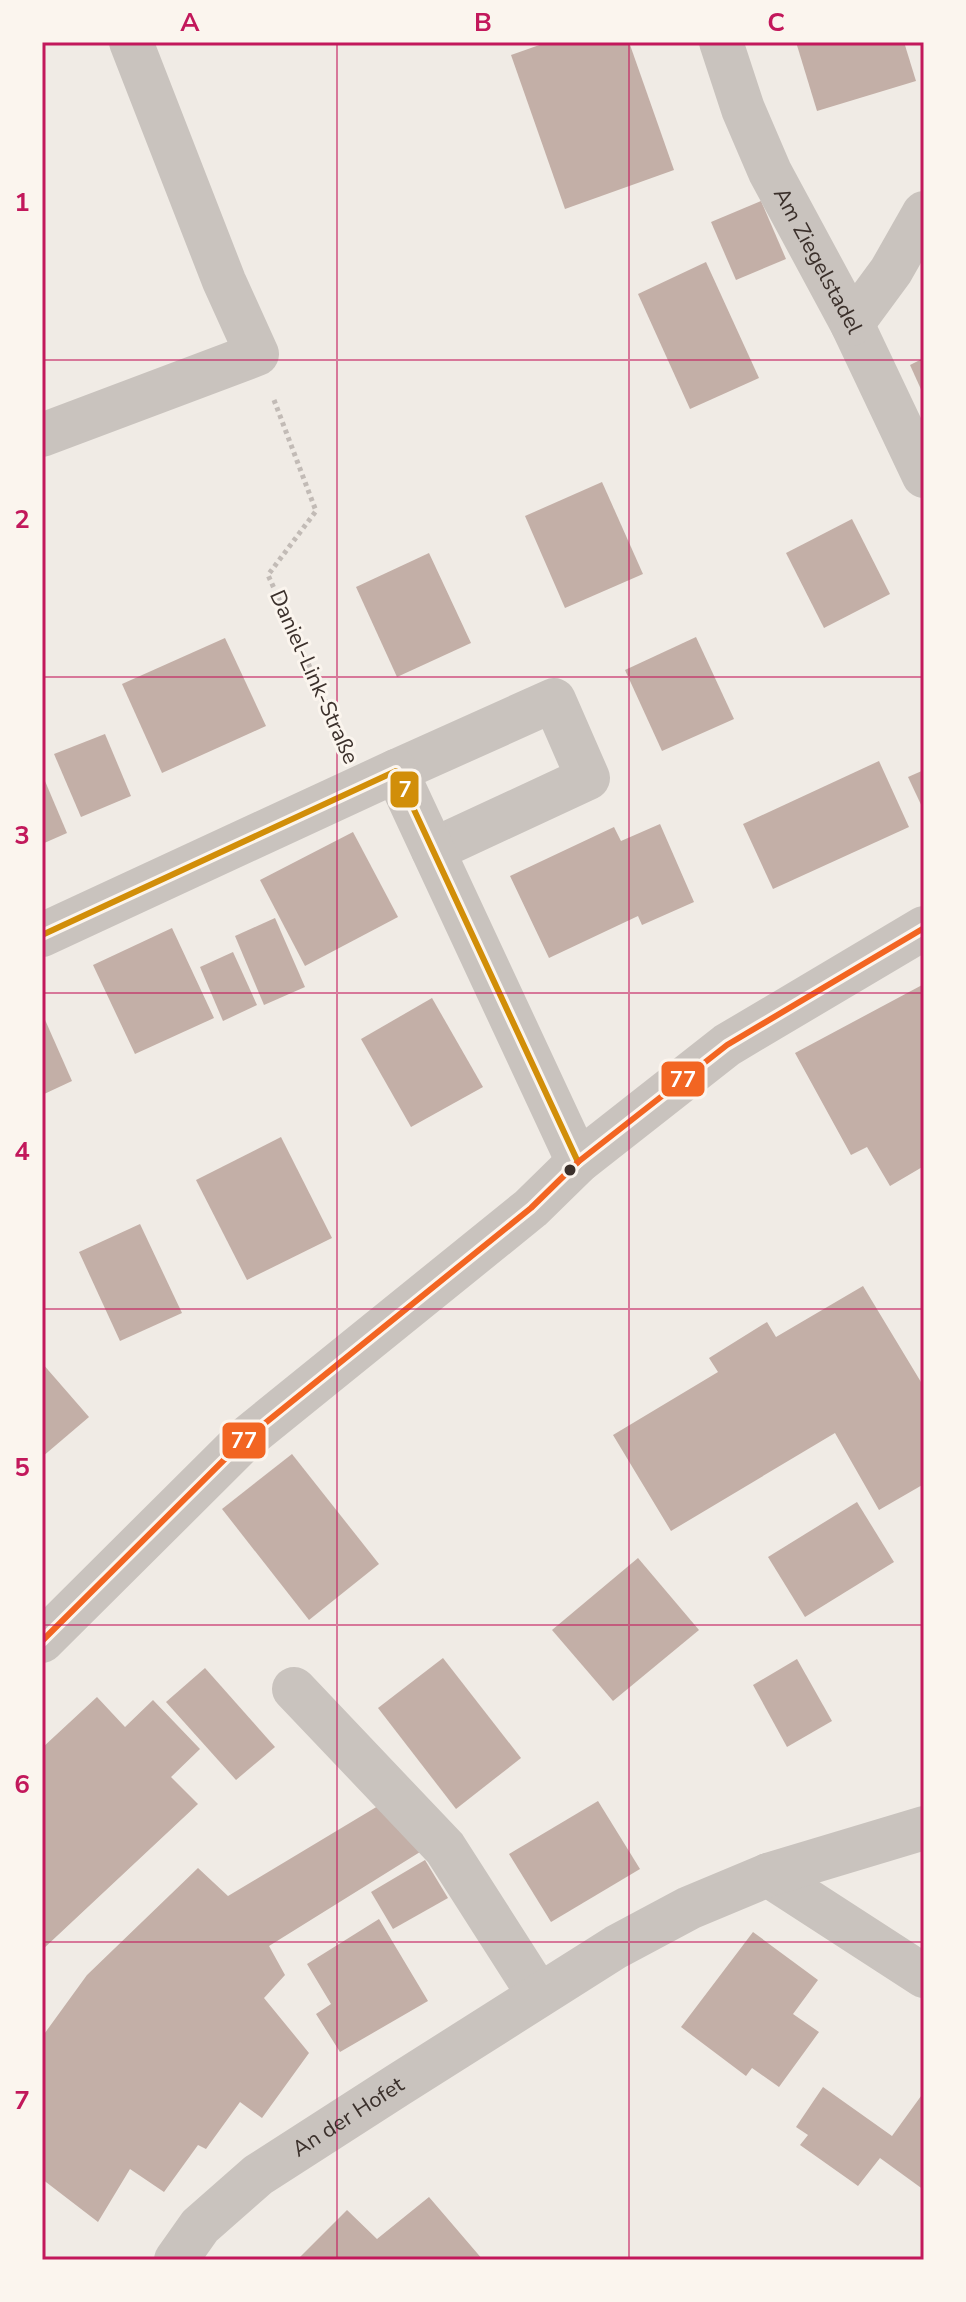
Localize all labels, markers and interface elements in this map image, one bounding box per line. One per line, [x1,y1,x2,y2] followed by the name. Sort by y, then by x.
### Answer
[180,5,200,40] text: A
[474,5,492,40] text: B
[767,5,785,40] text: C
[766,182,870,339] street label: Am Ziegelstadel
[14,185,30,220] text: 1
[14,502,30,537] text: 2
[262,585,366,769] street label: Daniel-Link-Straße
[389,770,420,809] line badge: 7
[398,775,412,805] text: 7
[14,818,30,853] text: 3
[660,1060,706,1098] line badge: 77
[670,1065,696,1095] text: 77
[14,1134,30,1169] text: 4
[562,1162,578,1178] unlabelled marker
[221,1421,267,1460] line badge: 77
[231,1426,257,1456] text: 77
[14,1450,30,1485] text: 5
[14,1767,30,1802] text: 6
[286,2070,410,2164] street label: An der Hofet
[14,2083,30,2118] text: 7

